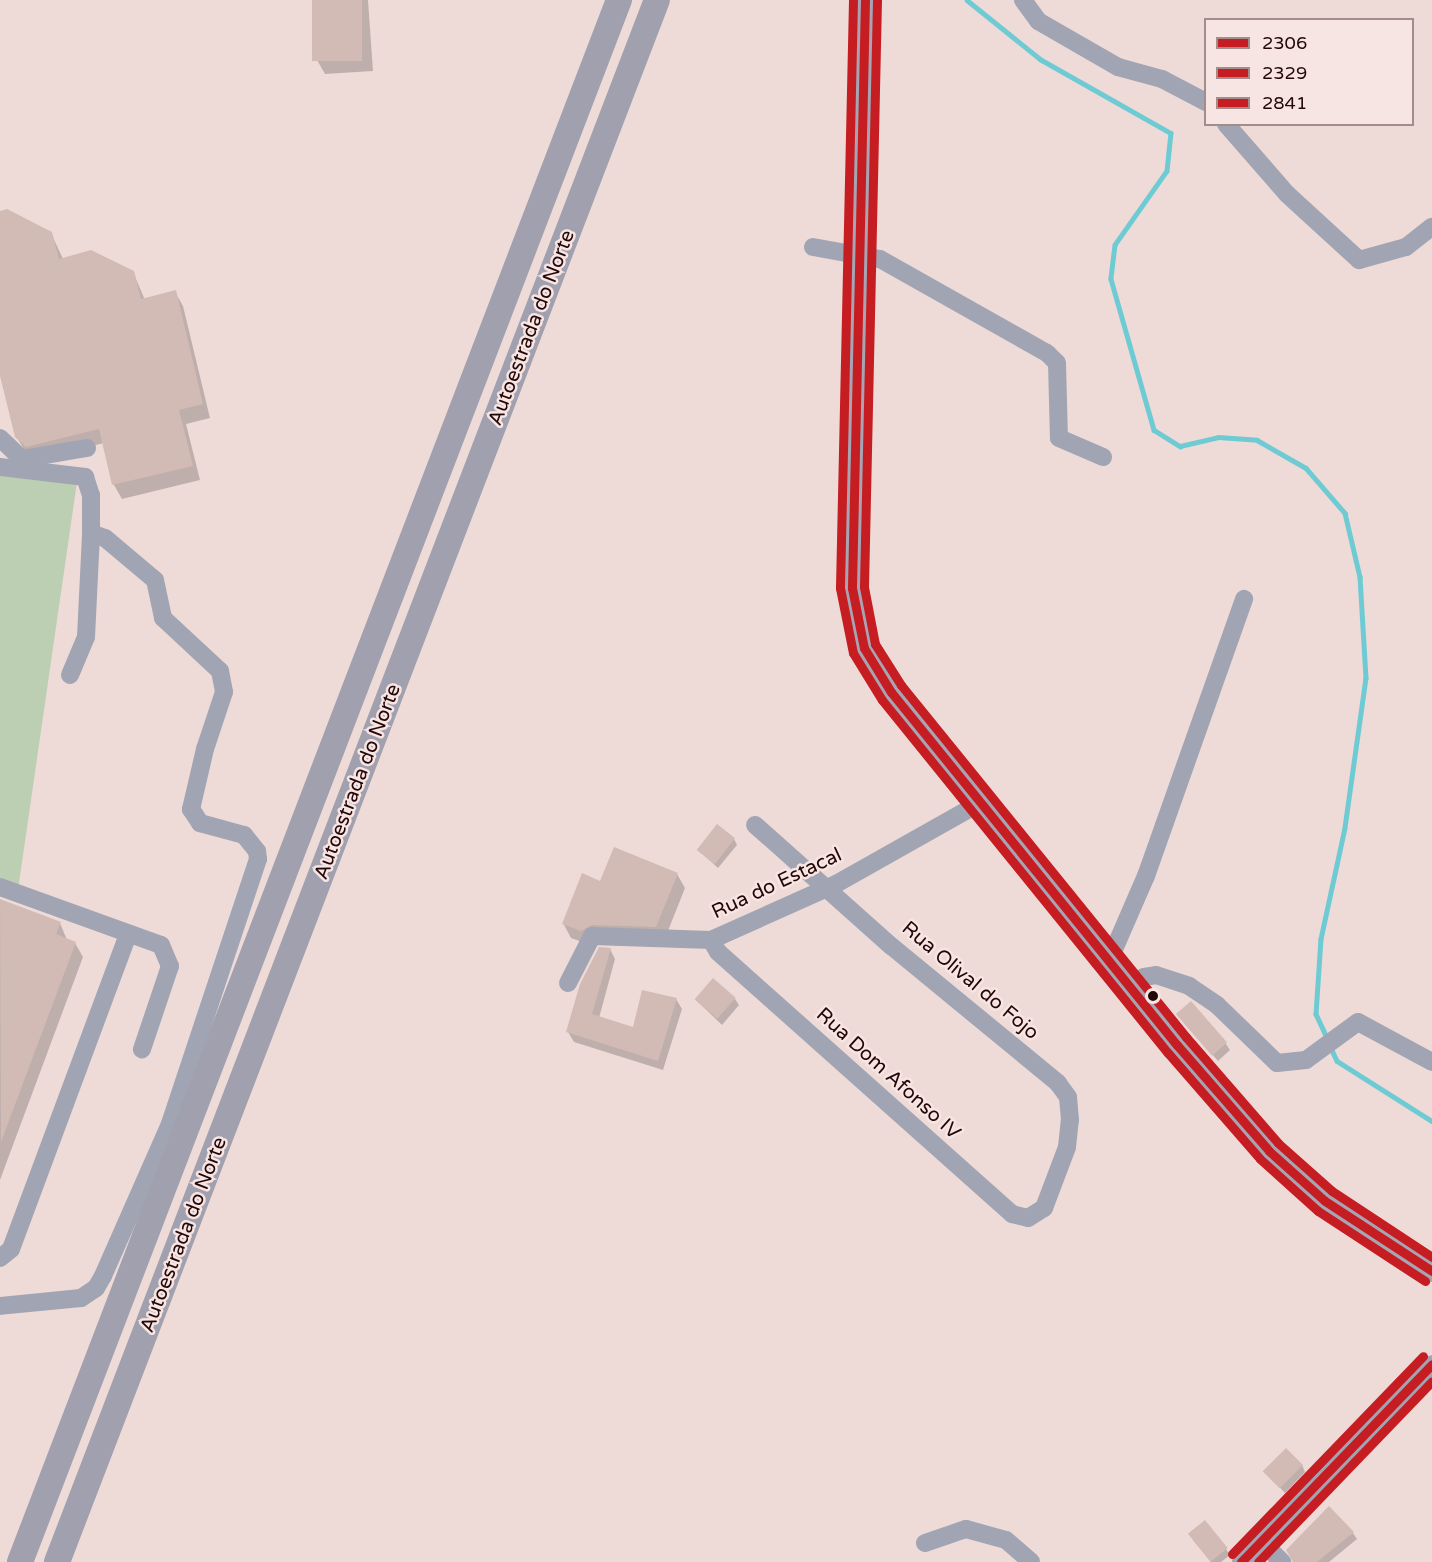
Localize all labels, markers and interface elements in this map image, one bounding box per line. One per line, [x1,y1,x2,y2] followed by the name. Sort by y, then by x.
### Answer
[1204,18,1414,126] legend
[1262,32,1307,54] text: 2306
[1262,62,1307,84] text: 2329
[1262,92,1307,114] text: 2841
[484,227,580,429] street label: Autoestrada do Norte
[310,681,406,883] street label: Autoestrada do Norte
[708,843,846,925] street label: Rua do Estacal
[897,917,1043,1045] street label: Rua Olival do Fojo
[1147,990,1159,1002] unlabelled marker
[811,1003,965,1145] street label: Rua Dom Afonso IV
[136,1134,232,1336] street label: Autoestrada do Norte

